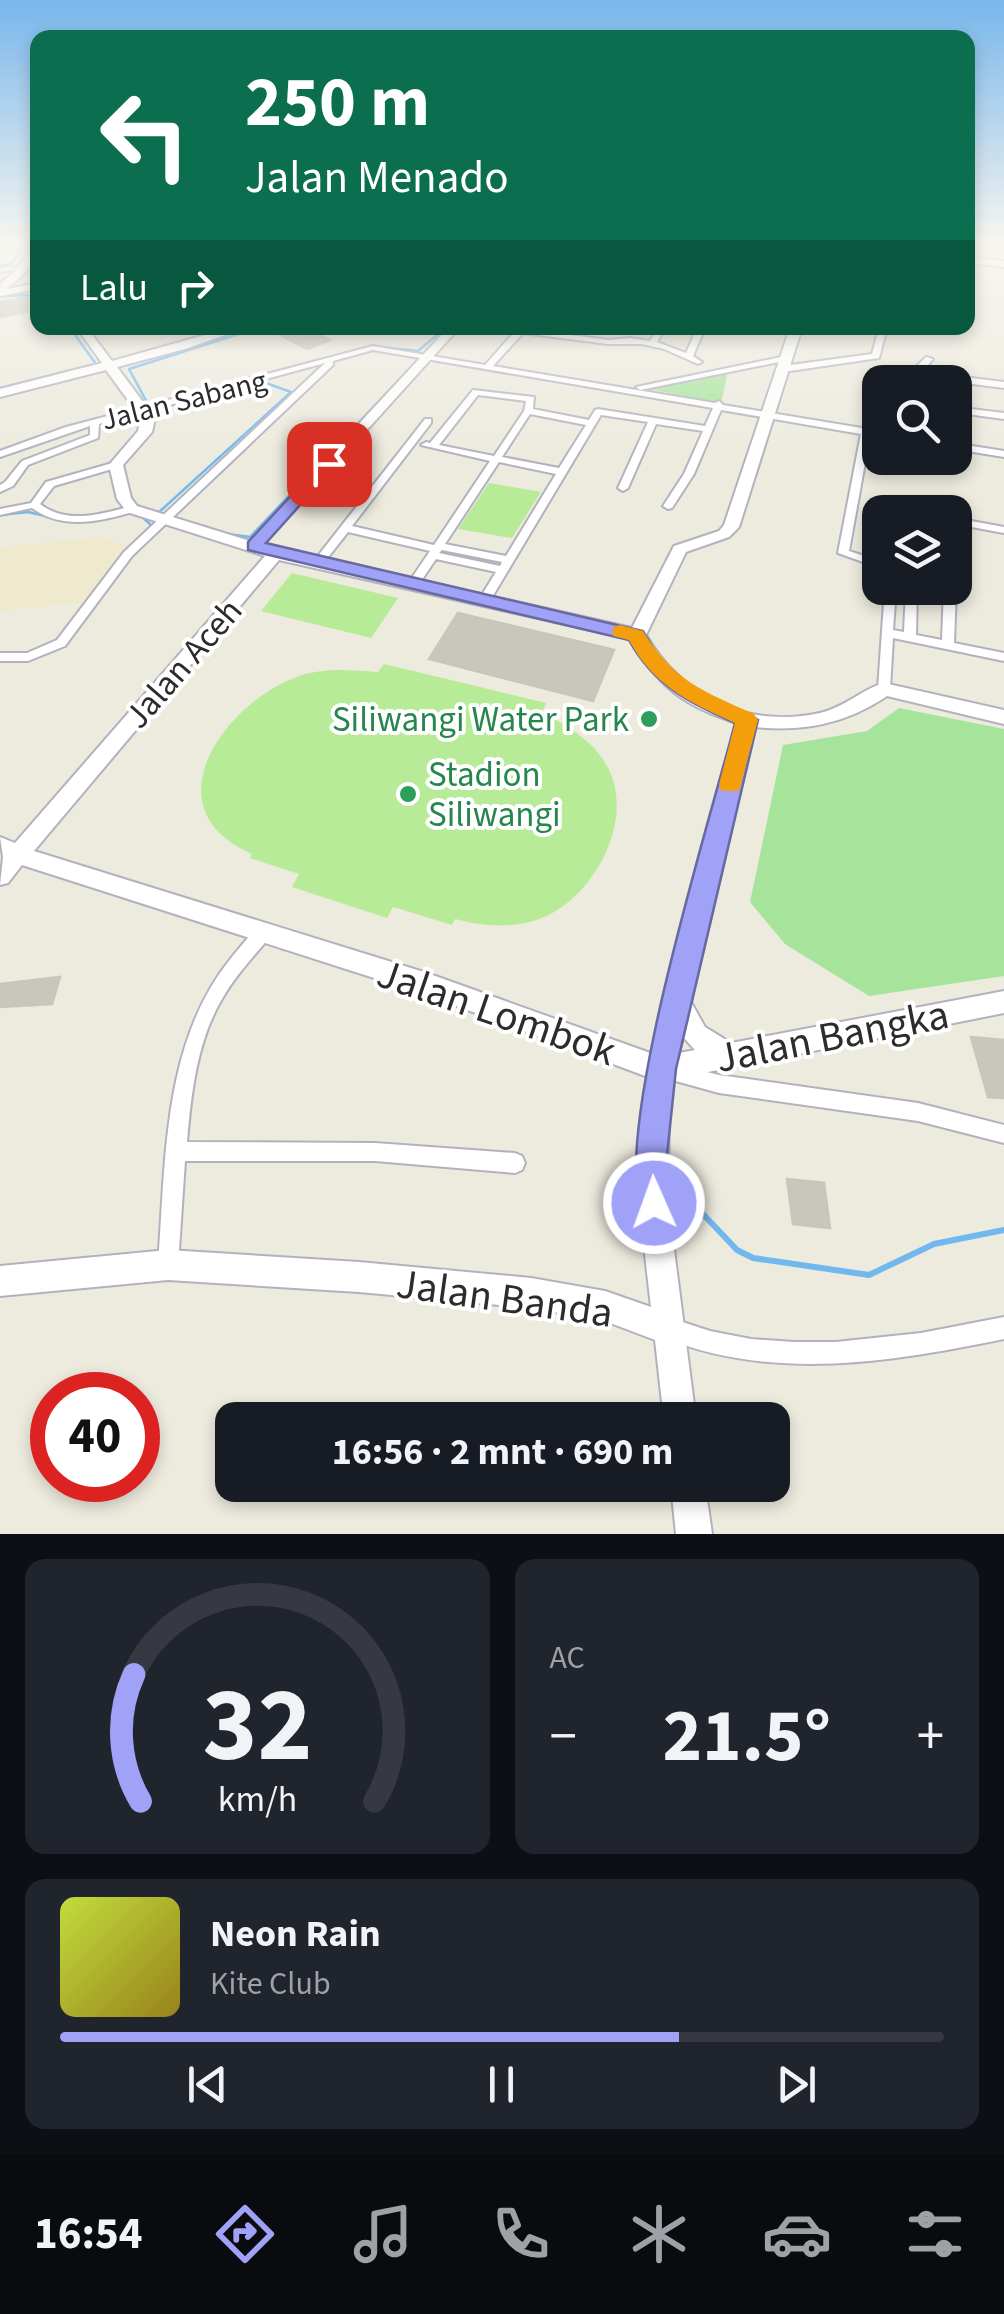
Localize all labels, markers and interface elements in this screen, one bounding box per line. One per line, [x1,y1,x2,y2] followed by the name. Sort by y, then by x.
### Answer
[245,53,430,153] text: 250 m
[80,70,210,200] icon: left
[245,146,509,210] text: Jalan Menado
[168,260,223,315] icon: right
[80,261,148,315] text: Lalu
[97,359,271,442] street label: Jalan Sabang
[862,365,972,605] map controls
[862,365,972,475] button: search
[287,422,372,507] pin
[302,437,357,492] icon: arrive
[862,495,972,605] button: layers
[113,588,254,740] street label: Jalan Aceh
[332,695,630,745] place label: Siliwangi Water Park
[638,708,660,730] marker: Siliwangi Water Park
[428,750,561,840] place label: Stadion Siliwangi
[397,783,419,805] marker: Stadion Siliwangi
[369,944,624,1082] street label: Jalan Lombok
[711,985,954,1089] street label: Jalan Bangka
[602,1151,706,1255] position arrow
[393,1254,617,1344] street label: Jalan Banda
[30,1372,160,1502] speed limit sign: 40
[332,1425,673,1479] text: 16:56 · 2 mnt · 690 m
[550,1635,585,1681] text: AC
[202,1653,312,1801] text: 32
[662,1683,831,1790] text: 21.5°
[550,1698,577,1776] text: −
[917,1698,944,1776] text: +
[218,1774,297,1825] text: km/h
[210,1907,381,1961] text: Neon Rain
[210,1961,331,2007] text: Kite Club
[180,2057,235,2112] icon: previous
[474,2057,529,2112] icon: pause
[769,2057,824,2112] icon: next
[210,2199,280,2269] icon: directions
[348,2199,418,2269] icon: music
[486,2199,556,2269] icon: phone
[624,2199,694,2269] icon: climate
[762,2199,832,2269] icon: car
[900,2199,970,2269] icon: filters
[34,2202,143,2266] text: 16:54

